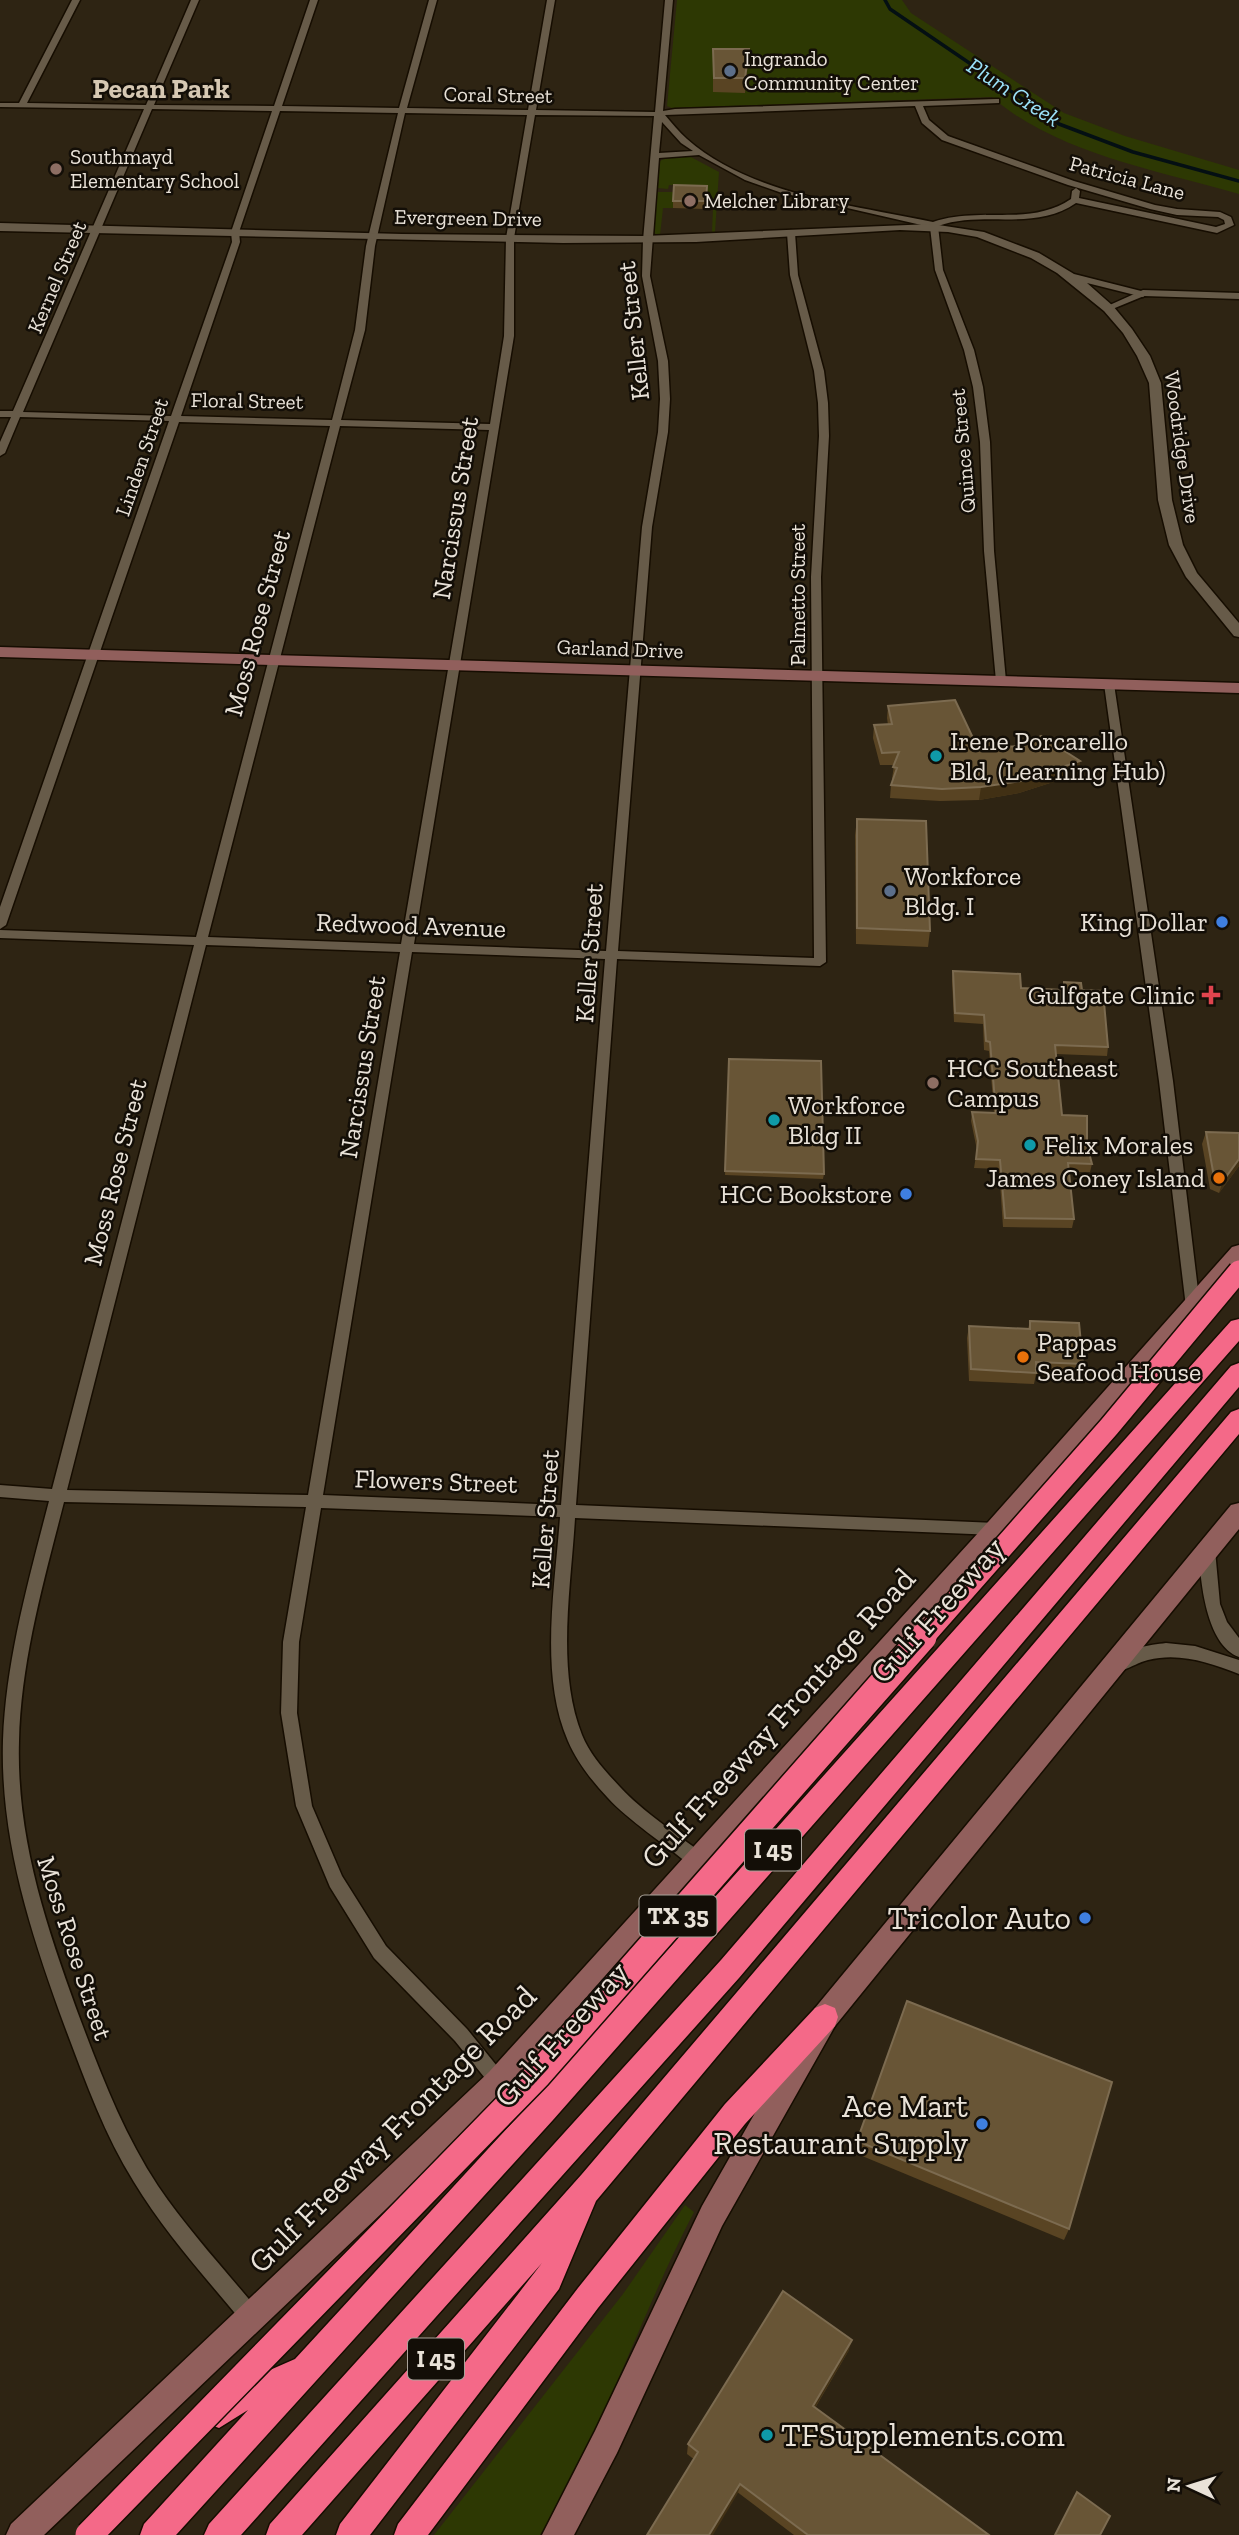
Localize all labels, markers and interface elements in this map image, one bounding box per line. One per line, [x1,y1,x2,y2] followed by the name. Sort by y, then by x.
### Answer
[744,46,919,95] place label: Ingrando Community Center
[962,51,1066,133] water label: Plum Creek
[722,63,738,79] marker: Ingrando Community Center
[92,72,230,105] district label: Pecan Park
[443,81,553,108] street label: Coral Street
[70,144,240,193] place label: Southmayd Elementary School
[1067,150,1188,205] street label: Patricia Lane
[48,161,64,177] marker: Southmayd Elementary School
[704,188,849,213] place label: Melcher Library
[682,193,698,209] marker: Melcher Library
[394,204,542,231] street label: Evergreen Drive
[22,217,91,337] street label: Kernel Street
[610,260,656,402] street label: Keller Street
[1159,369,1206,525] street label: Woodridge Drive
[190,387,304,414] street label: Floral Street
[945,388,980,514] street label: Quince Street
[110,394,173,519] street label: Linden Street
[425,414,485,602] street label: Narcissus Street
[785,524,810,666] street label: Palmetto Street
[217,526,297,720] street label: Moss Rose Street
[556,634,684,663] street label: Garland Drive
[950,725,1166,787] place label: Irene Porcarello Bld, (Learning Hub)
[928,748,944,764] marker: Irene Porcarello Bld, (Learning Hub)
[904,860,1021,922] place label: Workforce Bldg. I
[568,882,610,1024] street label: Keller Street
[882,883,898,899] marker: Workforce Bldg. I
[315,906,507,944] street label: Redwood Avenue
[1080,906,1208,938] place label: King Dollar
[1214,914,1230,930] marker: King Dollar
[332,973,392,1161] street label: Narcissus Street
[1028,979,1195,1011] place label: Gulfgate Clinic
[1201,985,1221,1005] marker: Gulfgate Clinic
[947,1052,1118,1114] place label: HCC Southeast Campus
[76,1075,154,1269] street label: Moss Rose Street
[925,1075,941,1091] marker: HCC Southeast Campus
[788,1089,905,1151] place label: Workforce Bldg II
[766,1112,782,1128] marker: Workforce Bldg II
[1044,1129,1193,1161] place label: Felix Morales
[1022,1137,1038,1153] marker: Felix Morales
[986,1162,1205,1194] place label: James Coney Island
[1211,1170,1227,1186] marker: James Coney Island
[720,1178,892,1210] place label: HCC Bookstore
[898,1186,914,1202] marker: HCC Bookstore
[1037,1326,1201,1388] place label: Pappas Seafood House
[1015,1349,1031,1365] marker: Pappas Seafood House
[524,1448,566,1590] street label: Keller Street
[354,1462,518,1500] street label: Flowers Street
[862,1529,1013,1691] street label: Gulf Freeway
[633,1560,923,1876] street label: Gulf Freeway Frontage Road
[745,1829,801,1870] road number: I 45
[30,1852,120,2044] street label: Moss Rose Street
[640,1896,716,1937] road number: TX 35
[887,1899,1071,1937] place label: Tricolor Auto
[1077,1910,1093,1926] marker: Tricolor Auto
[486,1953,637,2115] street label: Gulf Freeway
[240,1977,544,2281] street label: Gulf Freeway Frontage Road
[713,2087,969,2162] place label: Ace Mart Restaurant Supply
[974,2116,990,2132] marker: Ace Mart Restaurant Supply
[408,2338,464,2380] road number: I 45
[781,2416,1065,2454] place label: TFSupplements.com
[759,2427,775,2443] marker: TFSupplements.com
[1155,2451,1225,2521] north arrow
[1162,2477,1186,2493] text: N

